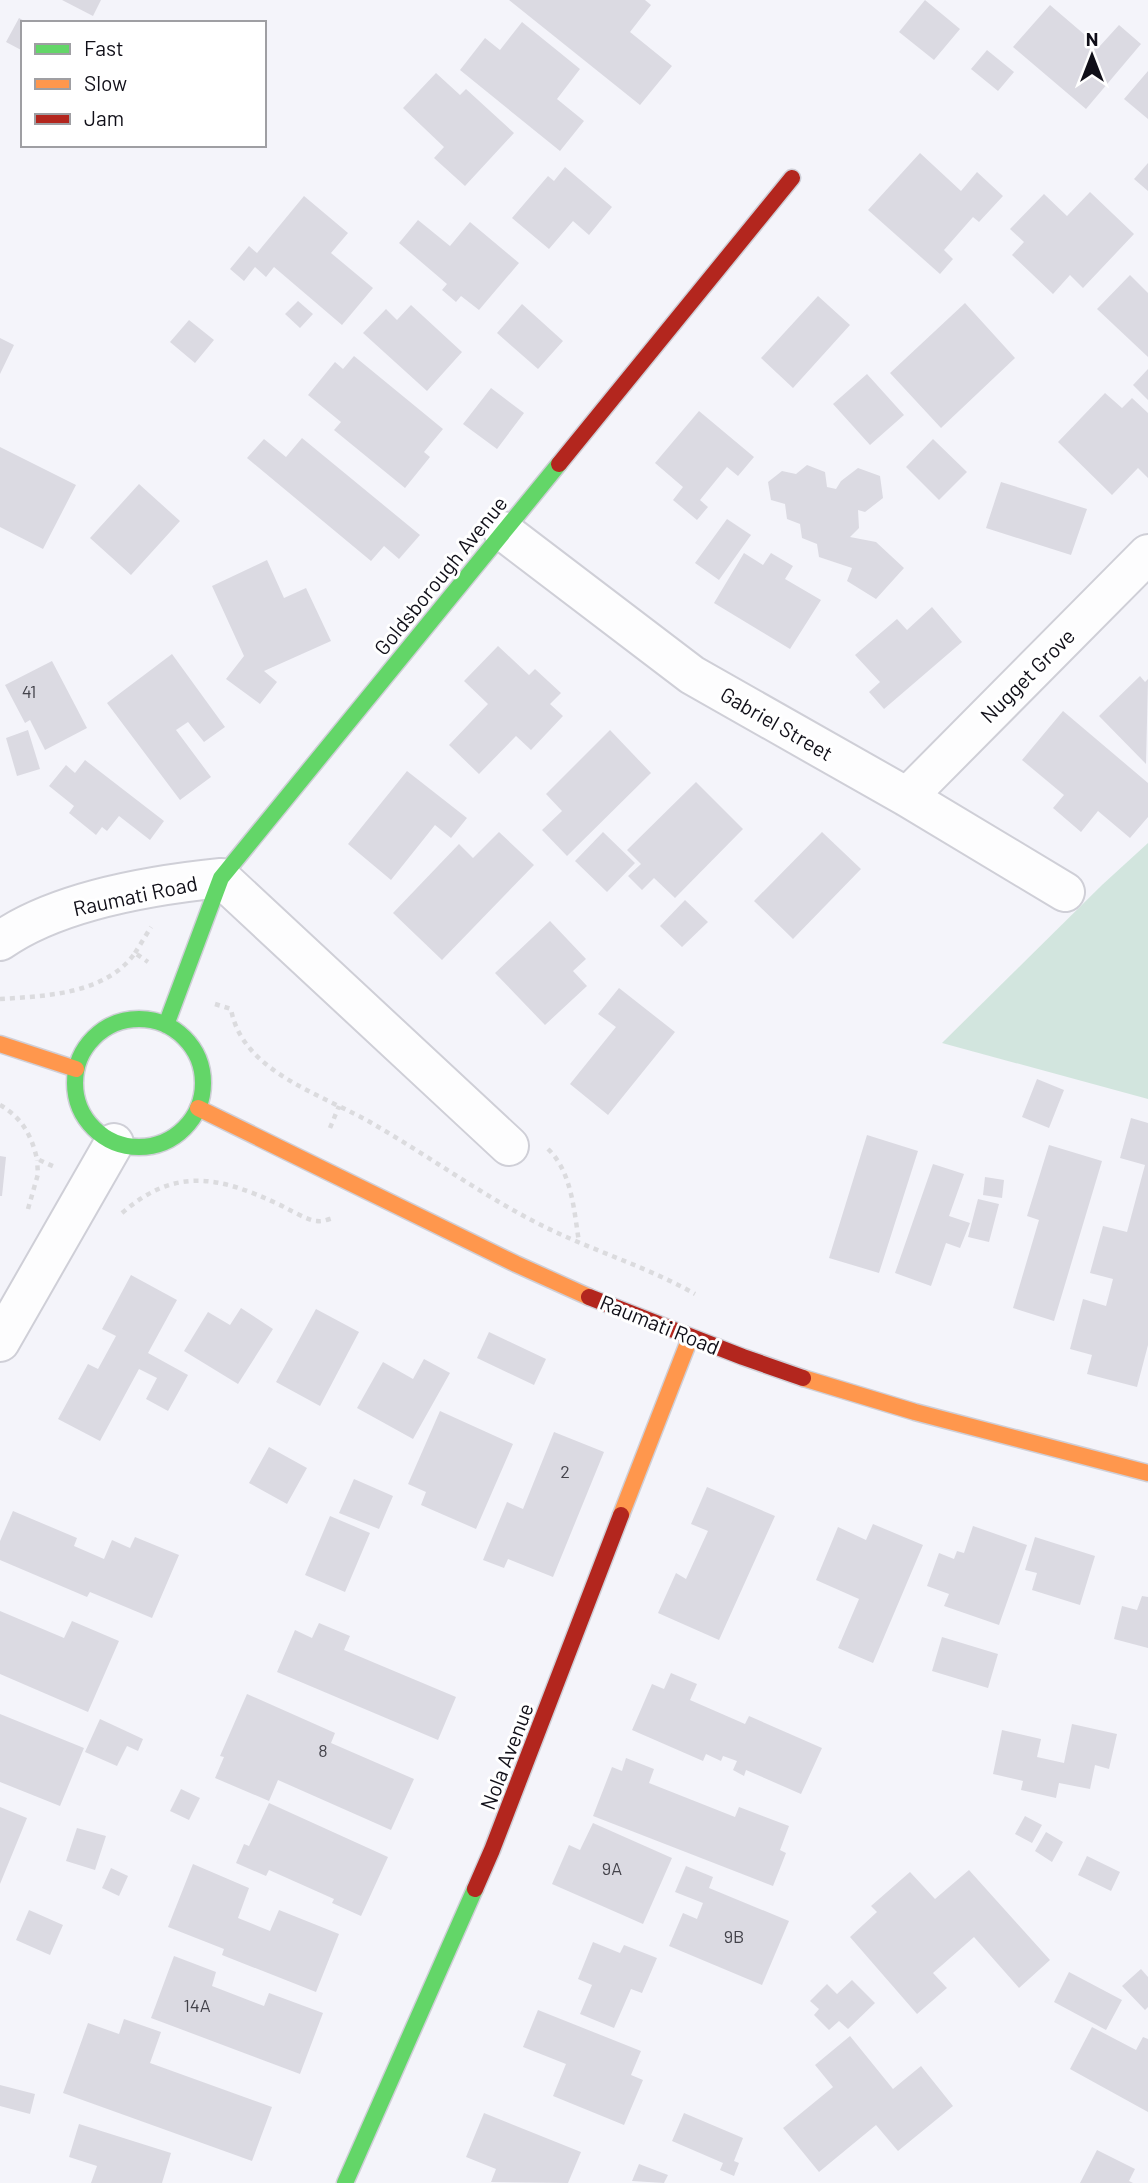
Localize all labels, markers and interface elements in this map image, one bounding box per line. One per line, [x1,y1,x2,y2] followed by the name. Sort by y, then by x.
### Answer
[21,21,266,147] legend
[1057,21,1127,91] north arrow
[1086,27,1098,50] text: N
[84,35,124,60] text: Fast
[84,70,127,95] text: Slow
[84,105,124,130] text: Jam
[368,491,512,659] street label: Goldsborough Avenue
[975,623,1079,727] street label: Nugget Grove
[22,680,36,702] house number: 41
[716,681,838,765] street label: Gabriel Street
[71,870,199,920] street label: Raumati Road
[597,1289,723,1359] street label: Raumati Road
[560,1460,570,1482] house number: 2
[474,1699,538,1813] street label: Nola Avenue
[318,1739,328,1761] house number: 8
[602,1857,622,1879] house number: 9A
[724,1925,744,1947] house number: 9B
[183,1994,211,2016] house number: 14A

